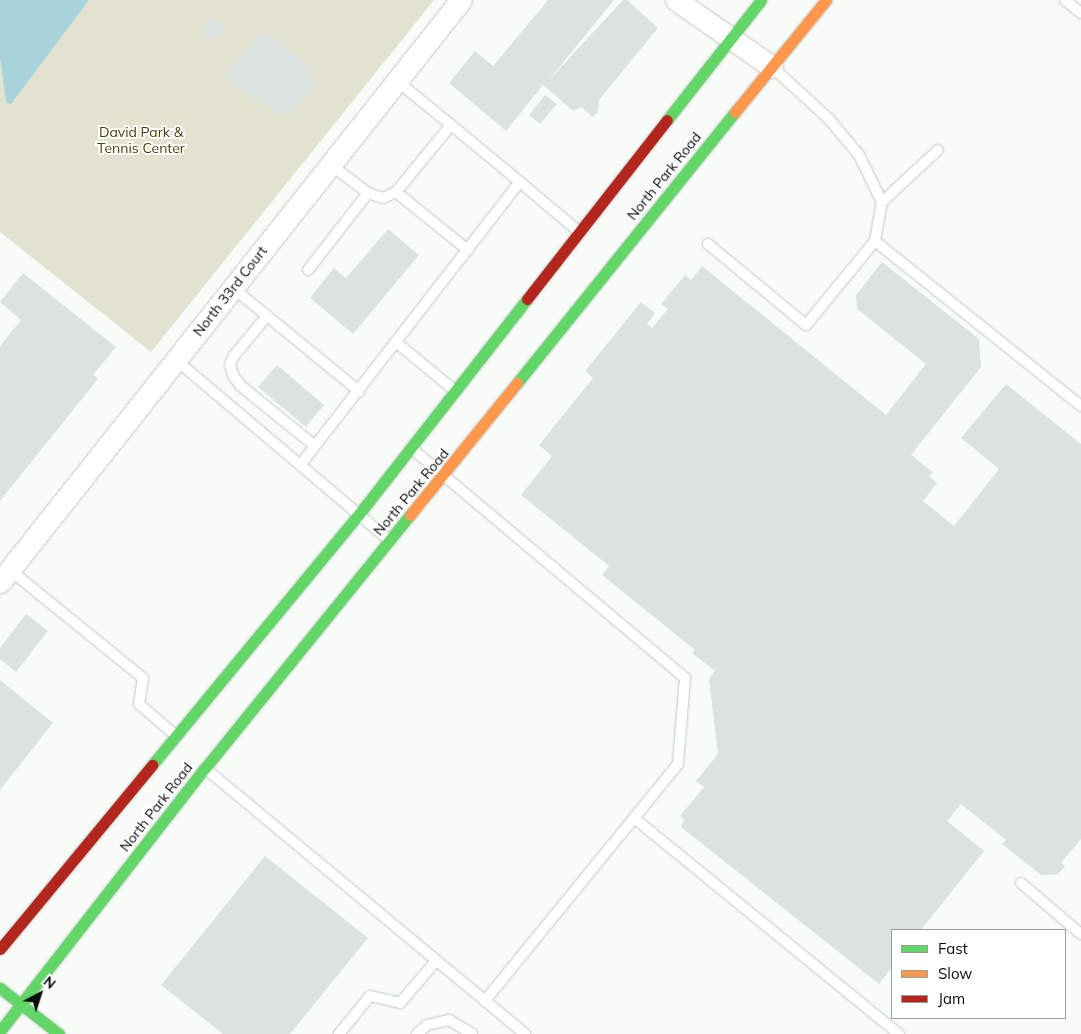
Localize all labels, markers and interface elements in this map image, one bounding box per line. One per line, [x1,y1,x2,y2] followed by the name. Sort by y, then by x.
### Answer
[97,124,185,156] park label: David Park & Tennis Center
[623,129,705,223] street label: North Park Road
[190,242,270,340] street label: North 33rd Court
[370,445,452,539] street label: North Park Road
[116,759,196,855] street label: North Park Road
[891,929,1066,1019] legend
[938,939,968,958] text: Fast
[938,964,972,983] text: Slow
[15,969,65,1019] north arrow
[40,972,59,993] text: N
[938,989,965,1008] text: Jam

